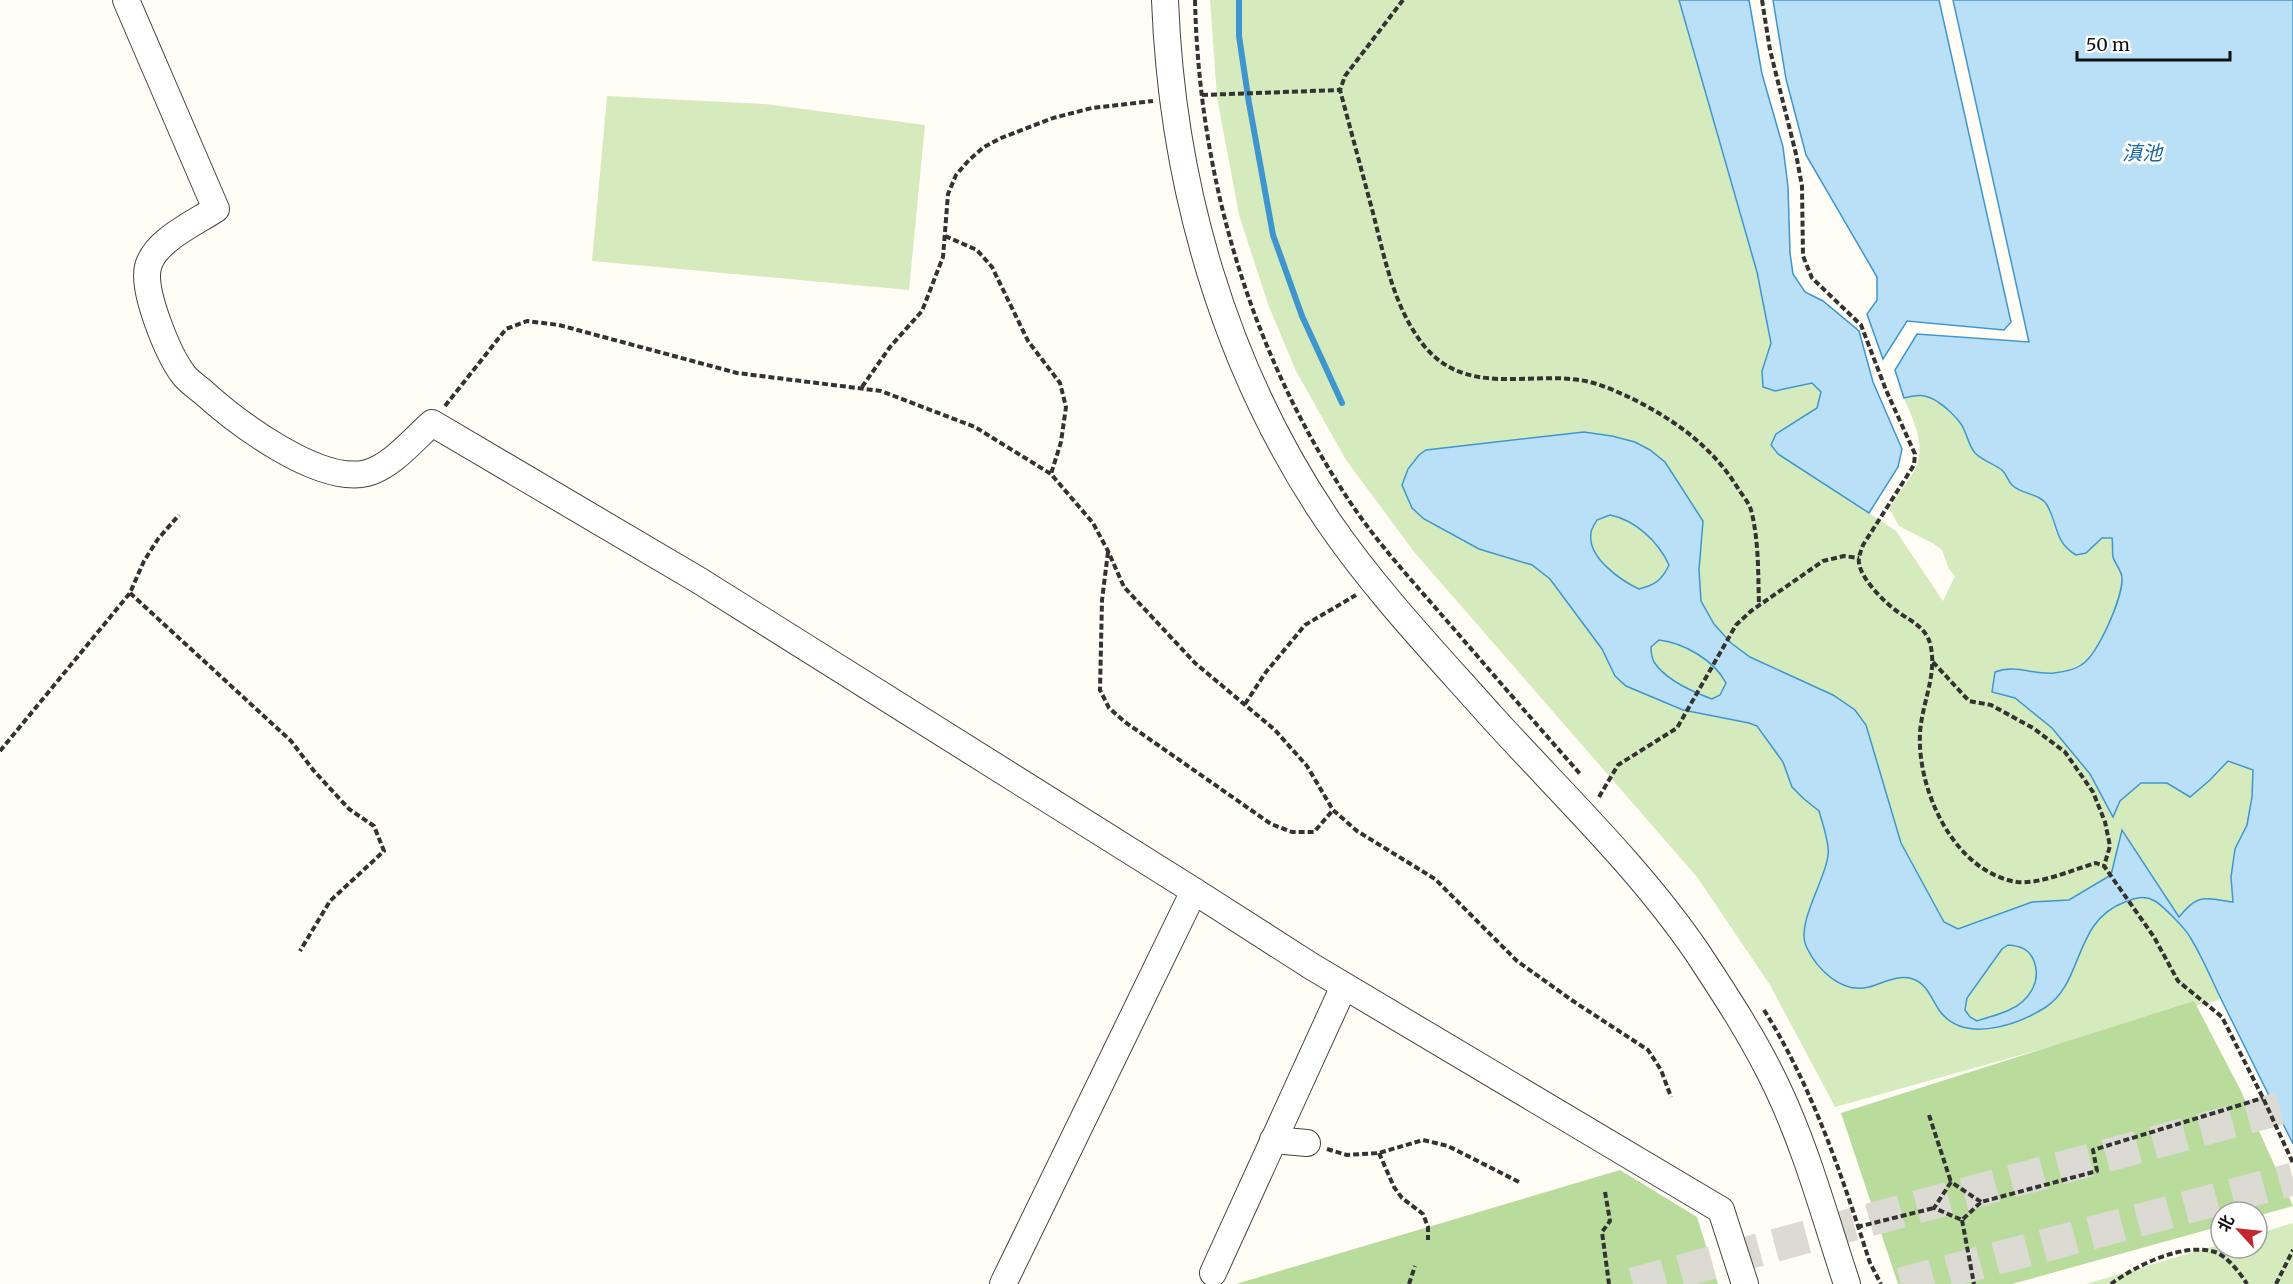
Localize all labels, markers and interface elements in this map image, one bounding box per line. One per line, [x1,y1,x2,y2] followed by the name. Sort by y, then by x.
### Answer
[2077,24,2230,62] scale bar
[2086,33,2130,56] text: 50 m
[2122,140,2164,165] water label: 滇池
[2209,1200,2269,1260] north arrow
[2213,1212,2238,1235] text: 北

